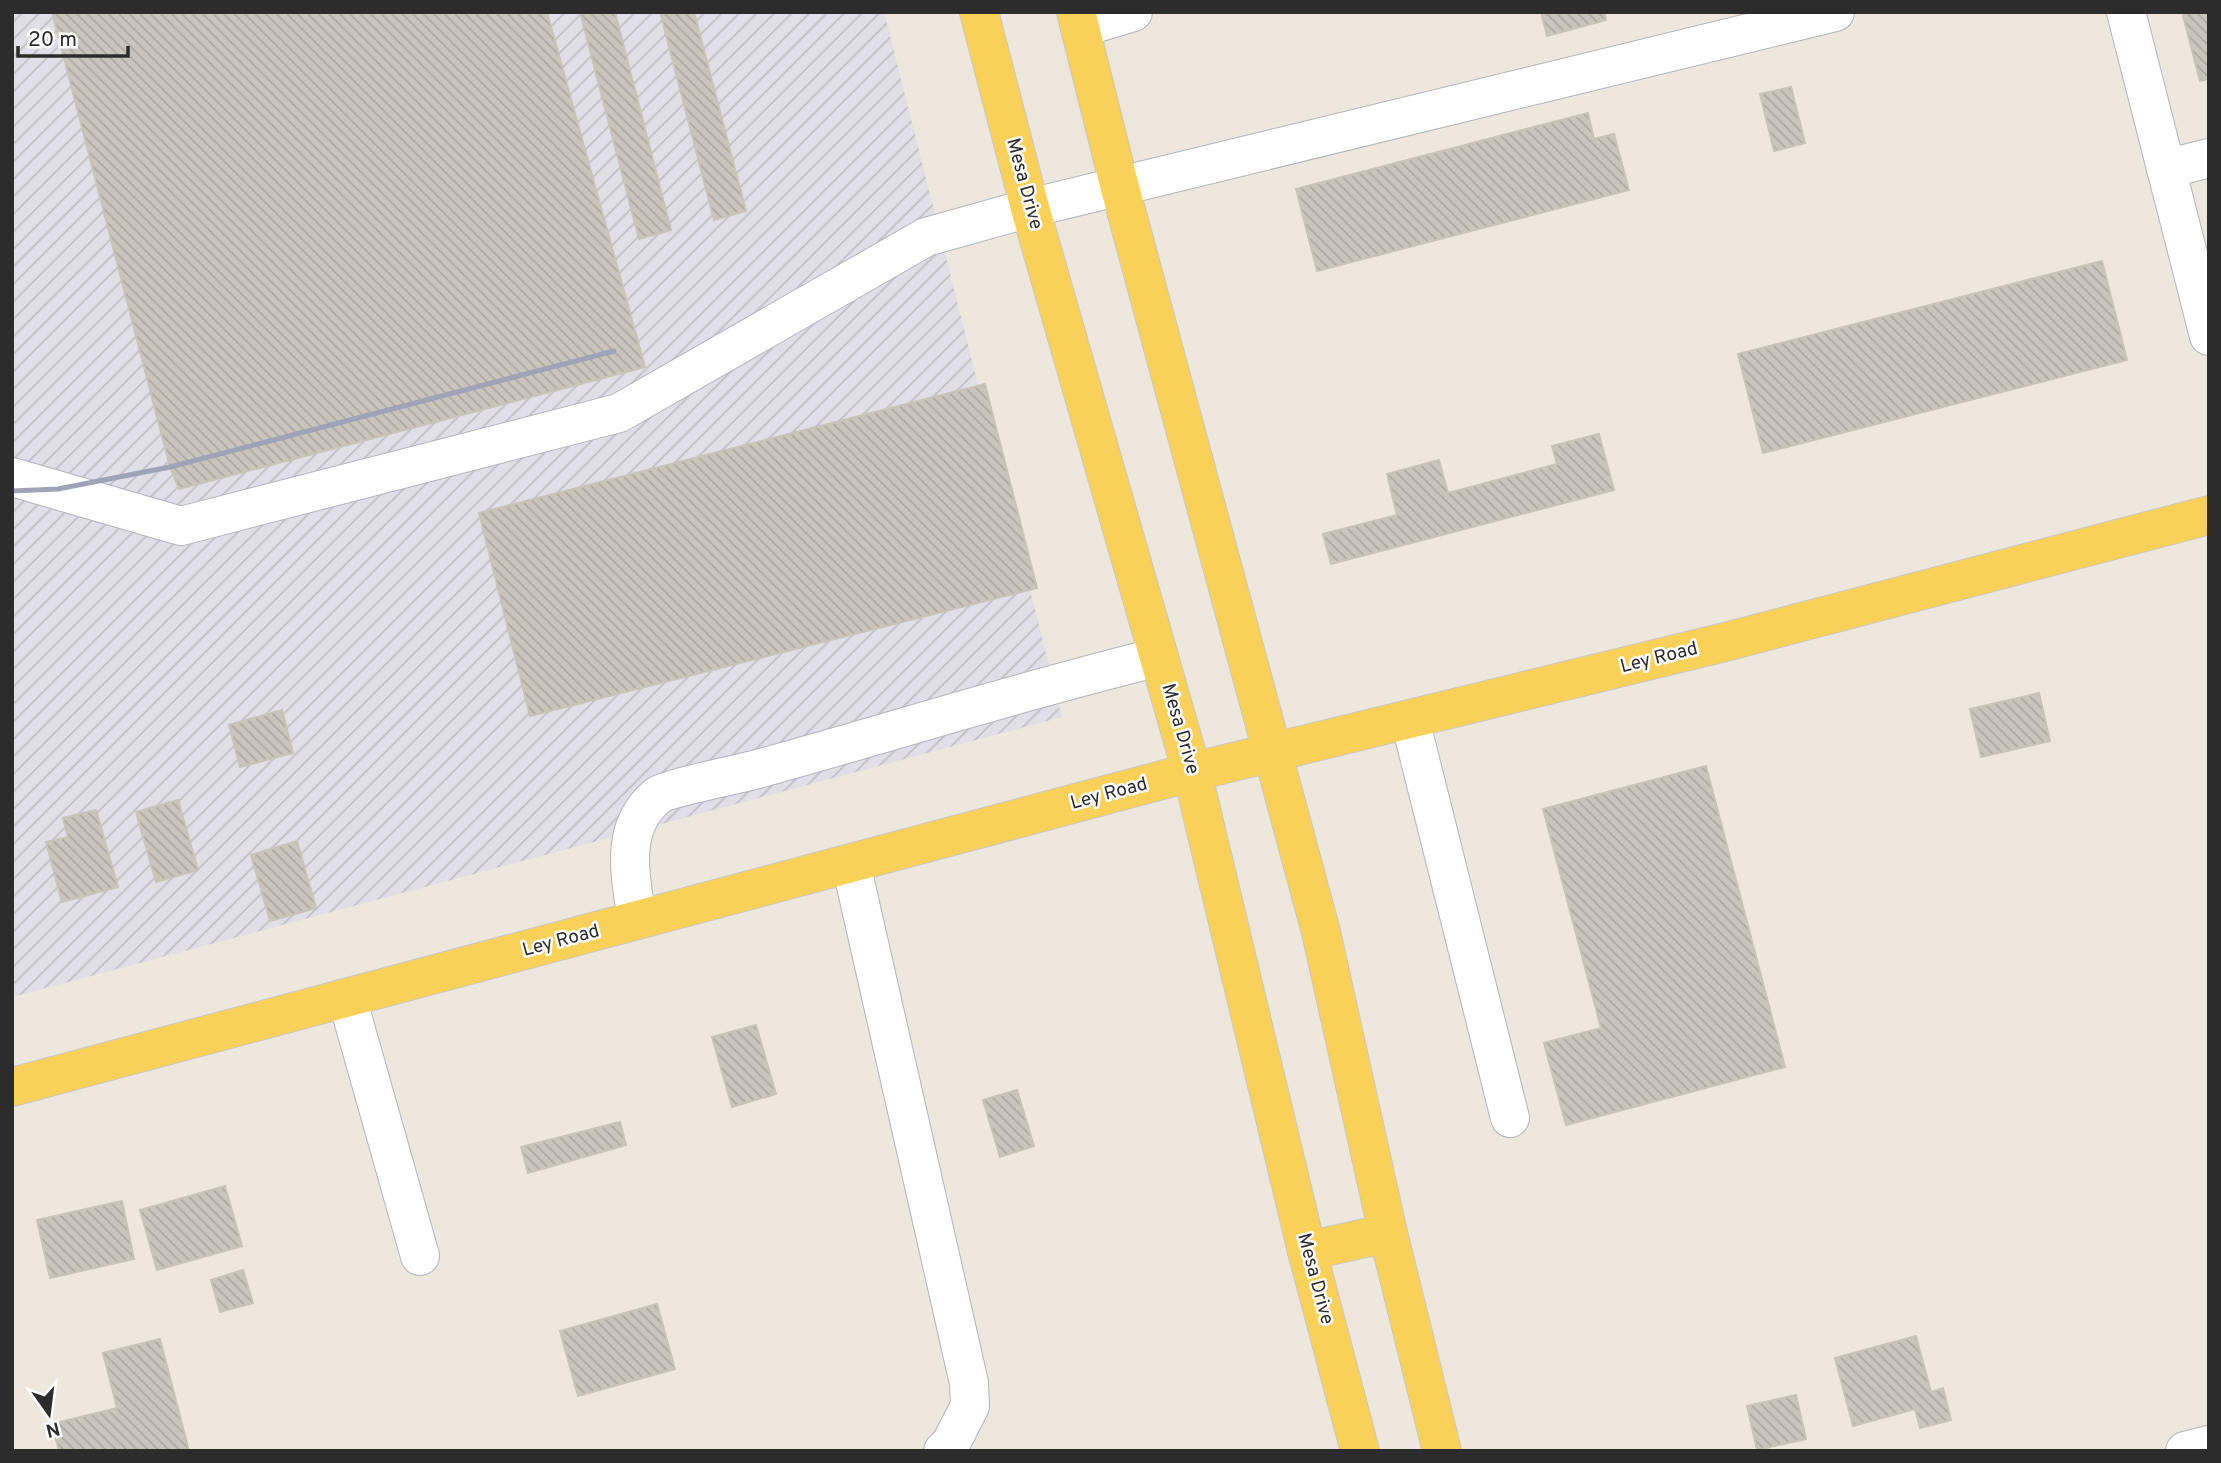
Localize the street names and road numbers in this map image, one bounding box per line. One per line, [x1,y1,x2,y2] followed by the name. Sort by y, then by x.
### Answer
[1000,136,1048,232] street label: Mesa Drive
[1618,637,1700,679] street label: Ley Road
[1156,681,1204,777] street label: Mesa Drive
[1068,772,1150,816] street label: Ley Road
[520,919,602,963] street label: Ley Road
[1291,1231,1339,1327] street label: Mesa Drive

